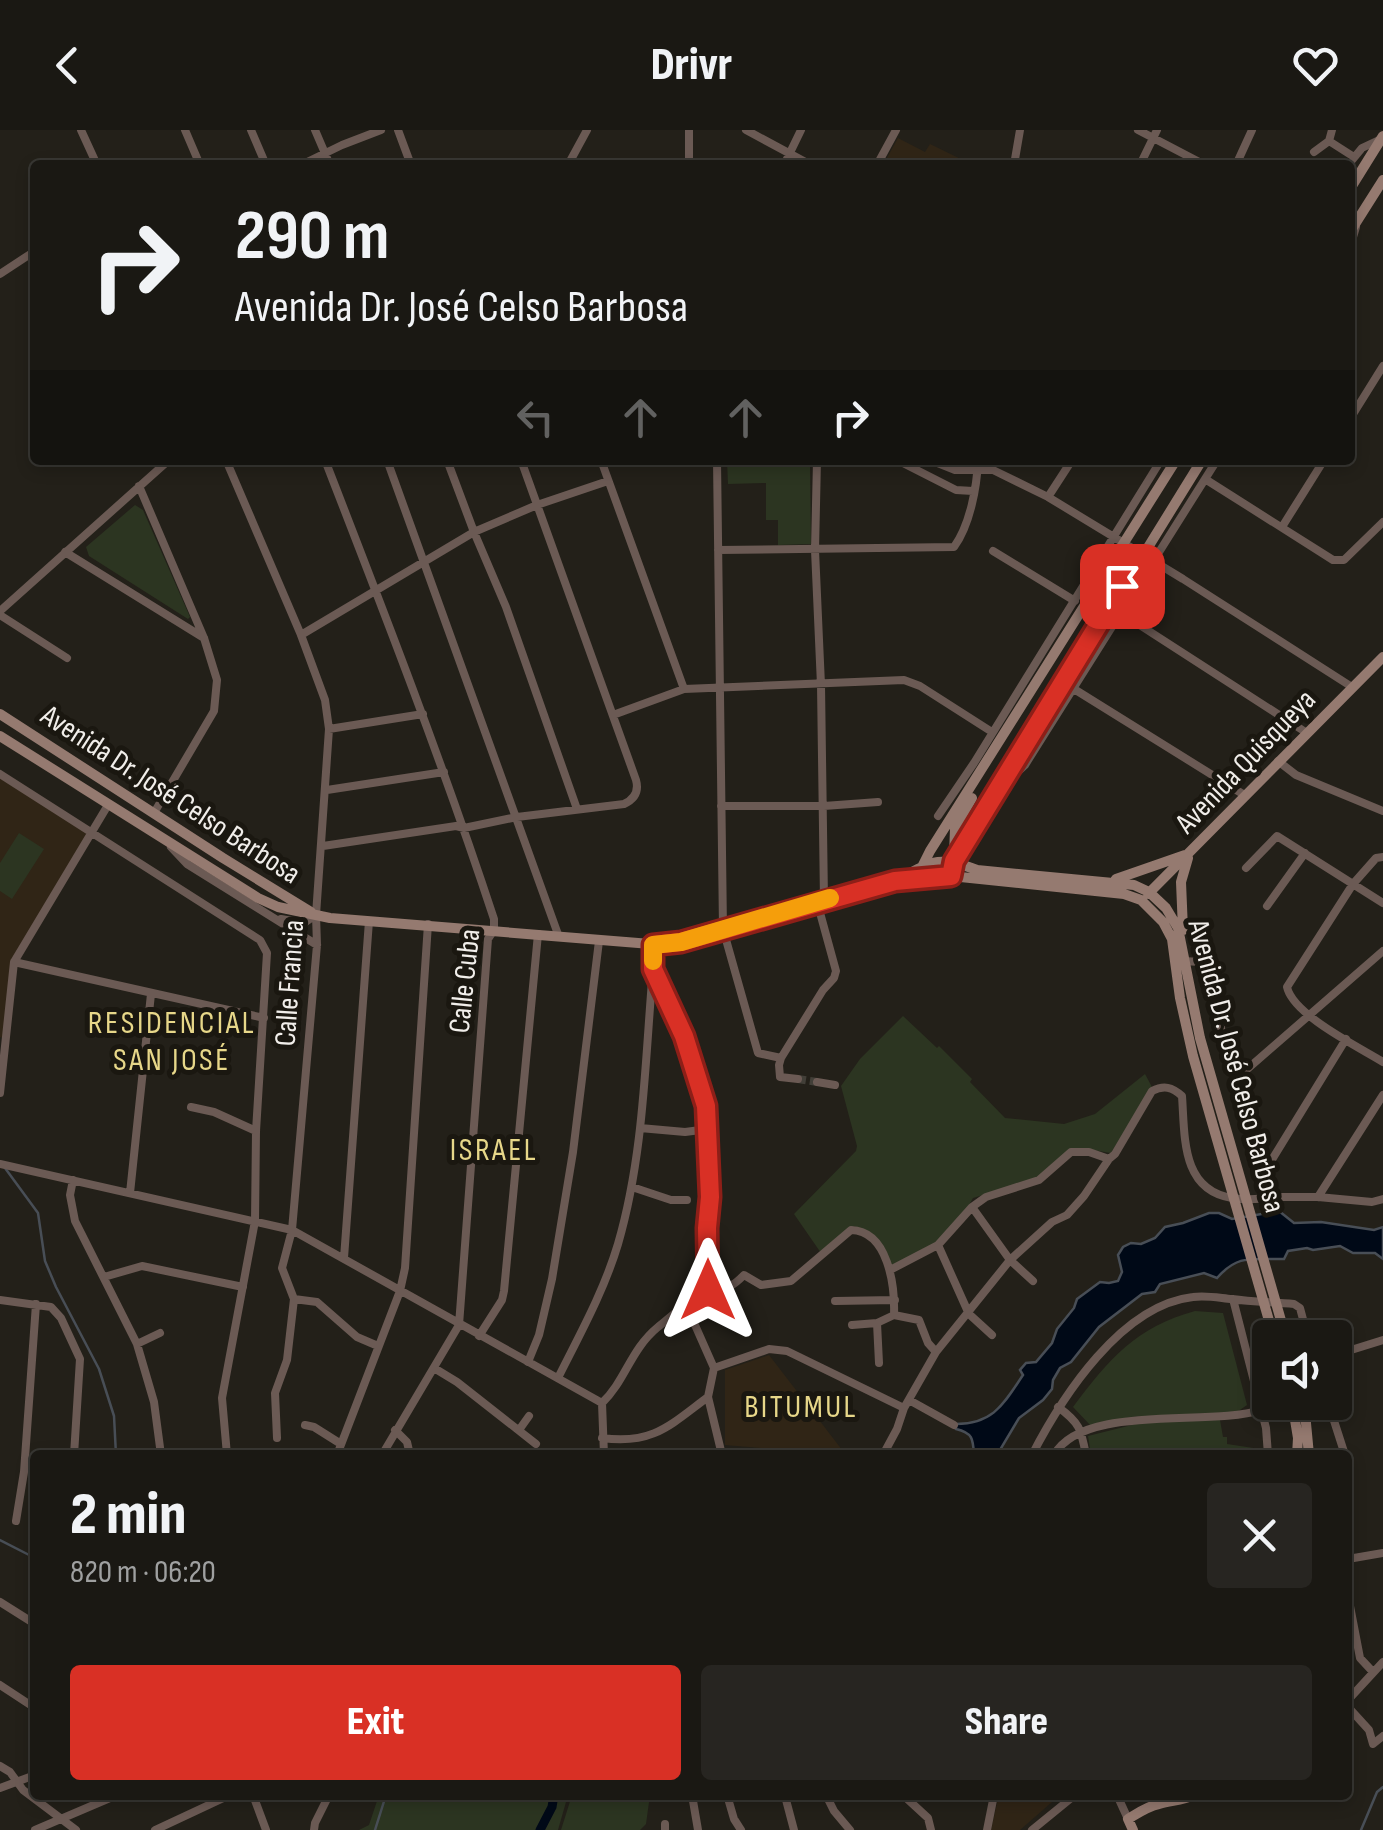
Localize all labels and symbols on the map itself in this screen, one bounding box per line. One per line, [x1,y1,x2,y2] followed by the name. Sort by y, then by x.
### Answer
[1080,544,1165,629] pin
[1167,682,1323,842] street label: Avenida Quisqueya
[33,697,307,892] street label: Avenida Dr. José Celso Barbosa
[1179,915,1293,1217] street label: Avenida Dr. José Celso Barbosa
[268,919,312,1047] street label: Calle Francia
[442,927,488,1035] street label: Calle Cuba
[88,1004,256,1080] district label: RESIDENCIAL SAN JOSÉ
[450,1131,538,1170] district label: ISRAEL
[656,1238,760,1342] position arrow
[744,1388,858,1427] district label: BITUMUL

